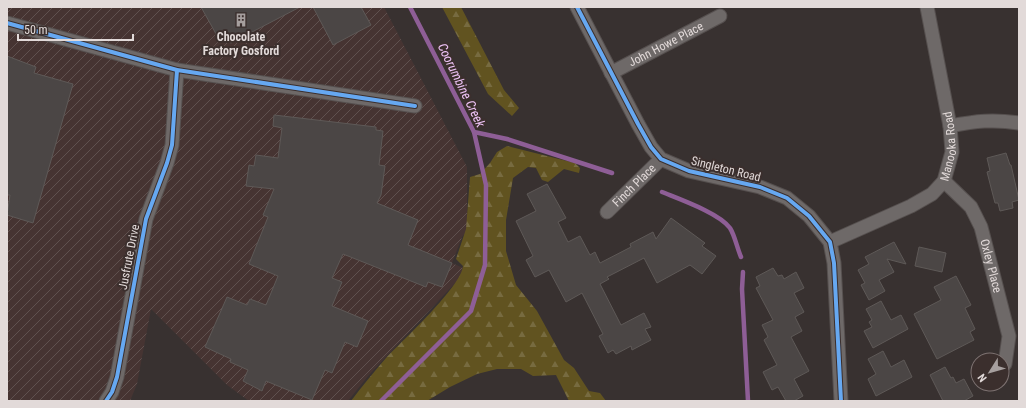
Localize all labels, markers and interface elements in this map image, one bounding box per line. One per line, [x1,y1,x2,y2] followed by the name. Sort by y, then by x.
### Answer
[233,12,249,28] building icon: Chocolate Factory Gosford
[18,16,133,42] scale bar
[626,19,706,70] street label: John Howe Place
[24,23,48,37] text: 50 m
[203,30,279,58] place label: Chocolate Factory Gosford
[435,41,489,130] water label: Coorumbine Creek
[937,110,959,183] street label: Manooka Road
[690,154,762,184] street label: Singleton Road
[610,161,659,210] street label: Finch Place
[116,223,142,291] street label: Jusfrute Drive
[977,238,1005,295] street label: Oxley Place
[970,352,1010,392] north arrow
[975,371,990,384] text: N

